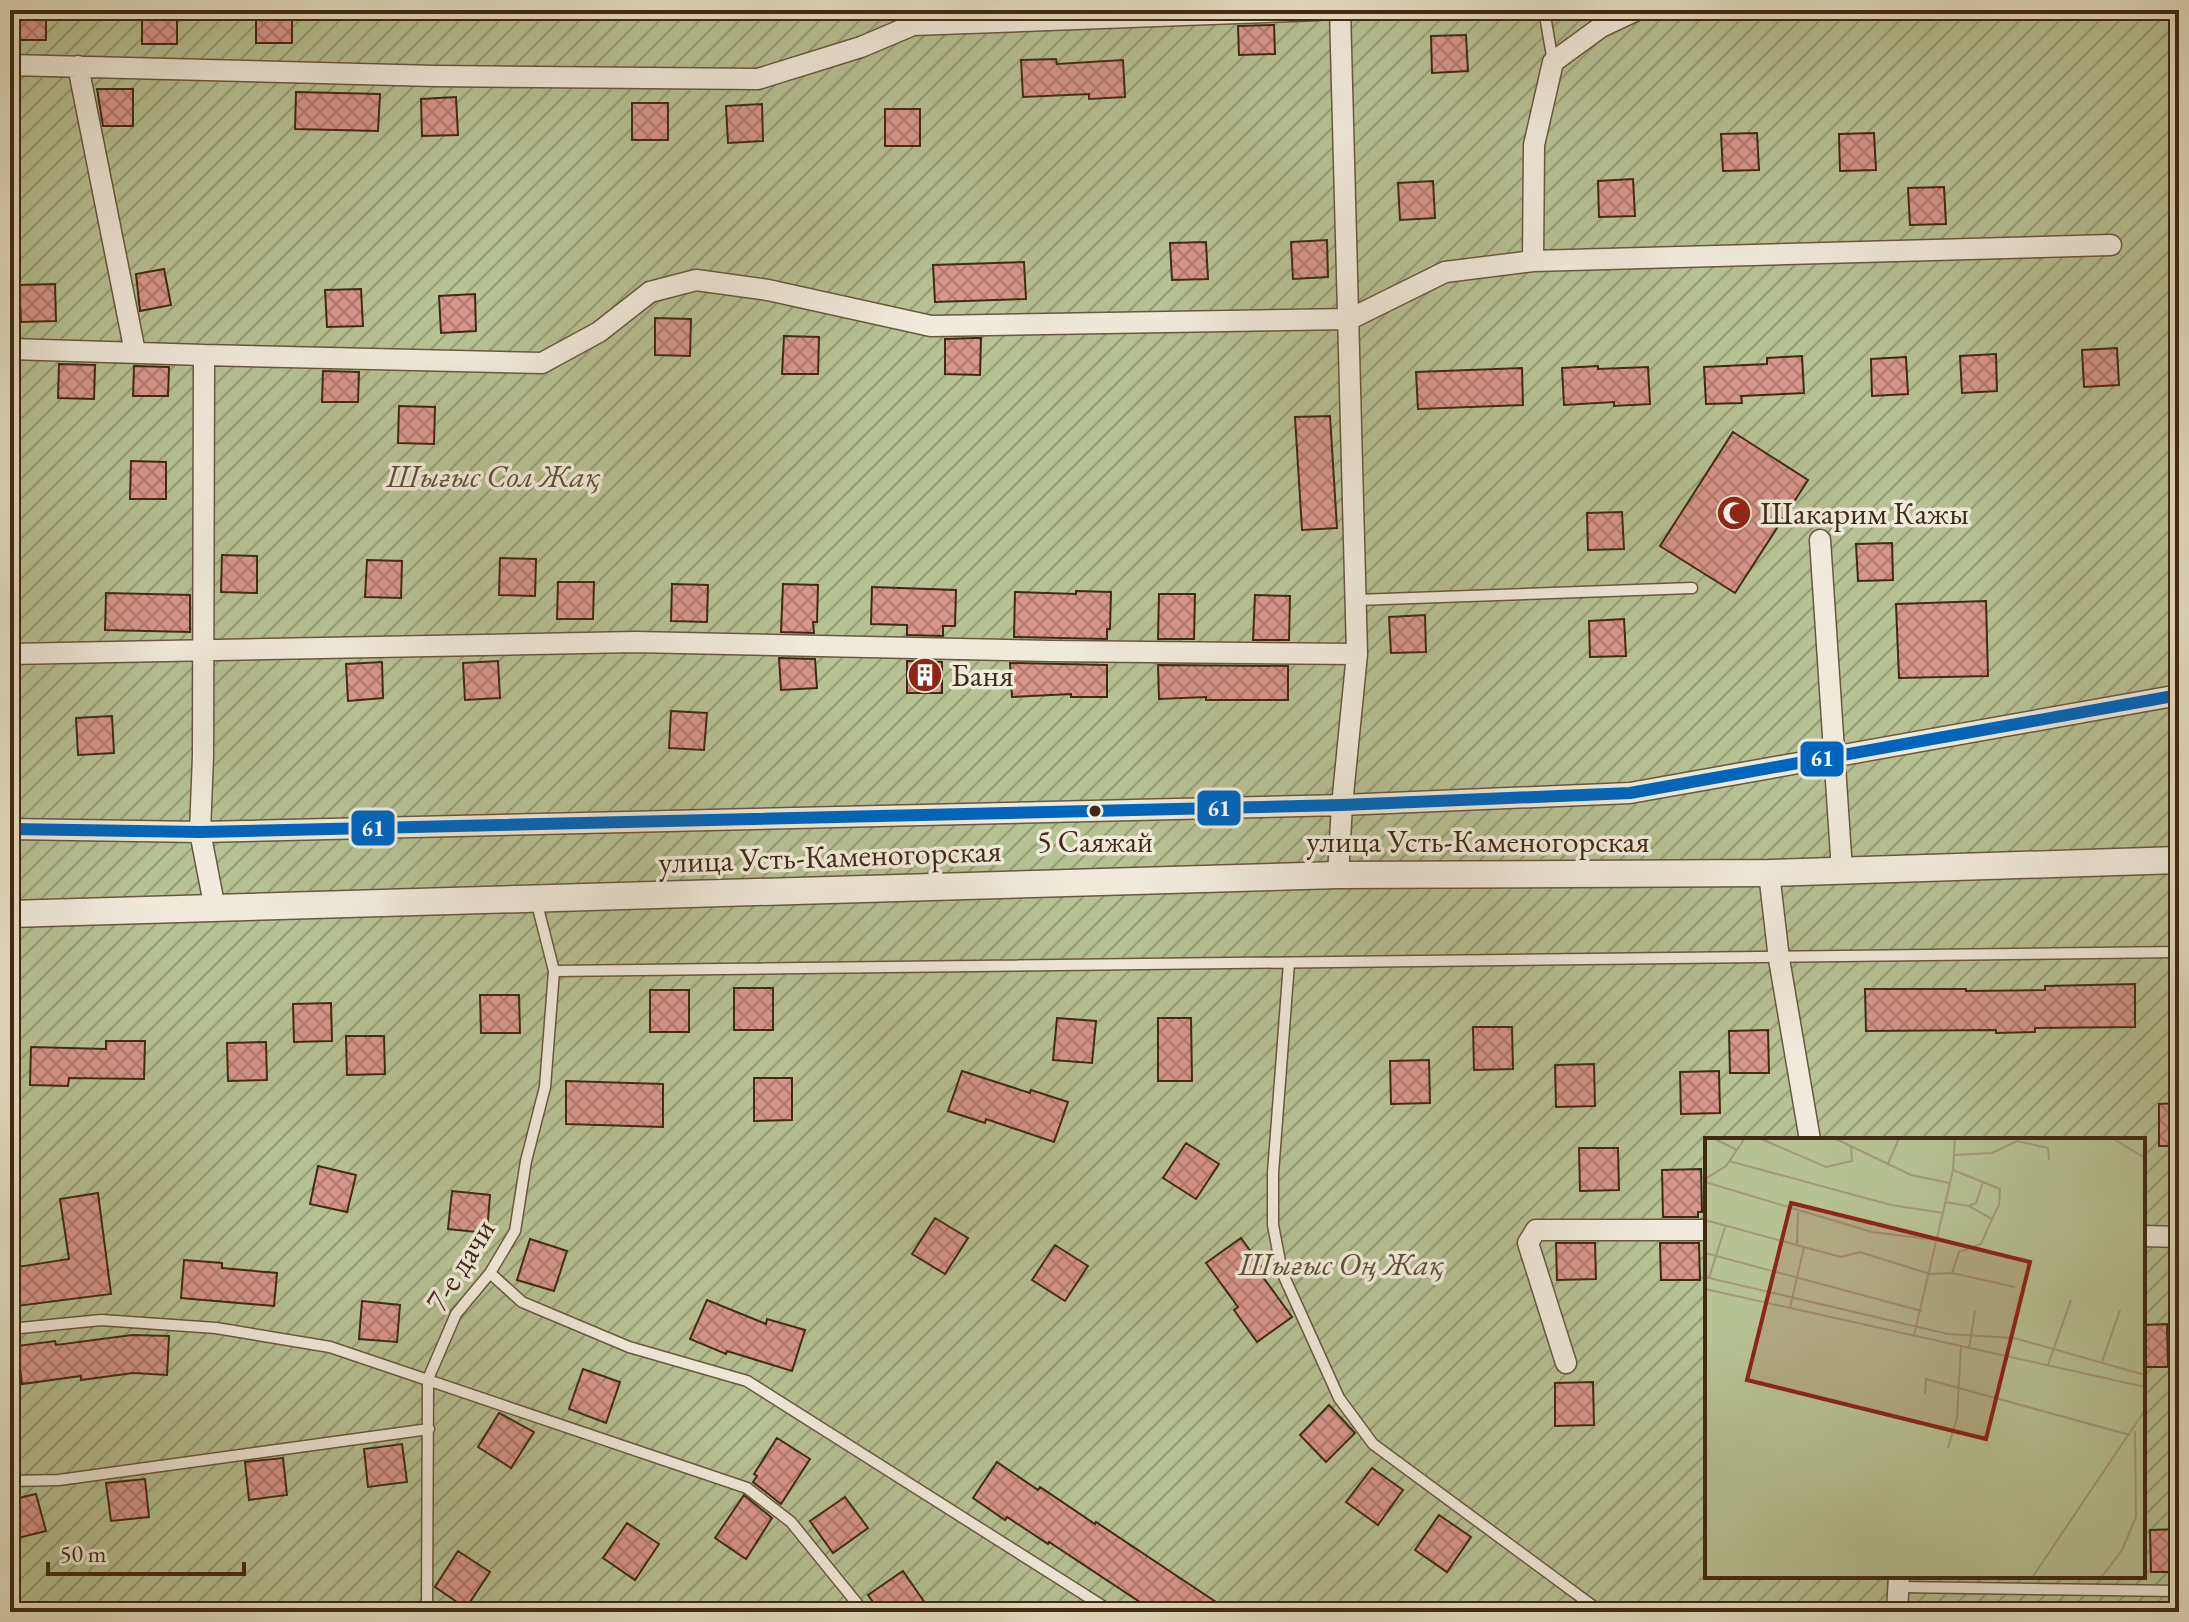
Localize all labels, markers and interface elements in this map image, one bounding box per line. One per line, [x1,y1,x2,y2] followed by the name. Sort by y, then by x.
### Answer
[385,455,601,497] park label: Шығыс Сол Жақ
[1760,492,1969,534] place label: Шакарим Кажы
[1715,494,1753,532] mosque icon: Шакарим Кажы
[951,654,1014,696] place label: Баня
[906,656,944,694] building icon: Баня
[1799,740,1845,778] line badge: 61
[1810,744,1834,773] text: 61
[1196,789,1242,827] line badge: 61
[1207,794,1231,823] text: 61
[1087,803,1103,819] marker: 5 Саяжай
[350,809,396,847] line badge: 61
[361,814,385,843] text: 61
[1306,820,1650,862] street label: улица Усть-Каменогорская
[1037,822,1153,861] place label: 5 Саяжай
[658,829,1002,883] street label: улица Усть-Каменогорская
[1705,1138,2145,1578] inset map
[415,1211,505,1319] street label: 7-е дачи
[1237,1243,1445,1285] park label: Шығыс Оң Жақ
[48,1526,244,1576] scale bar
[60,1538,107,1569] text: 50 m

